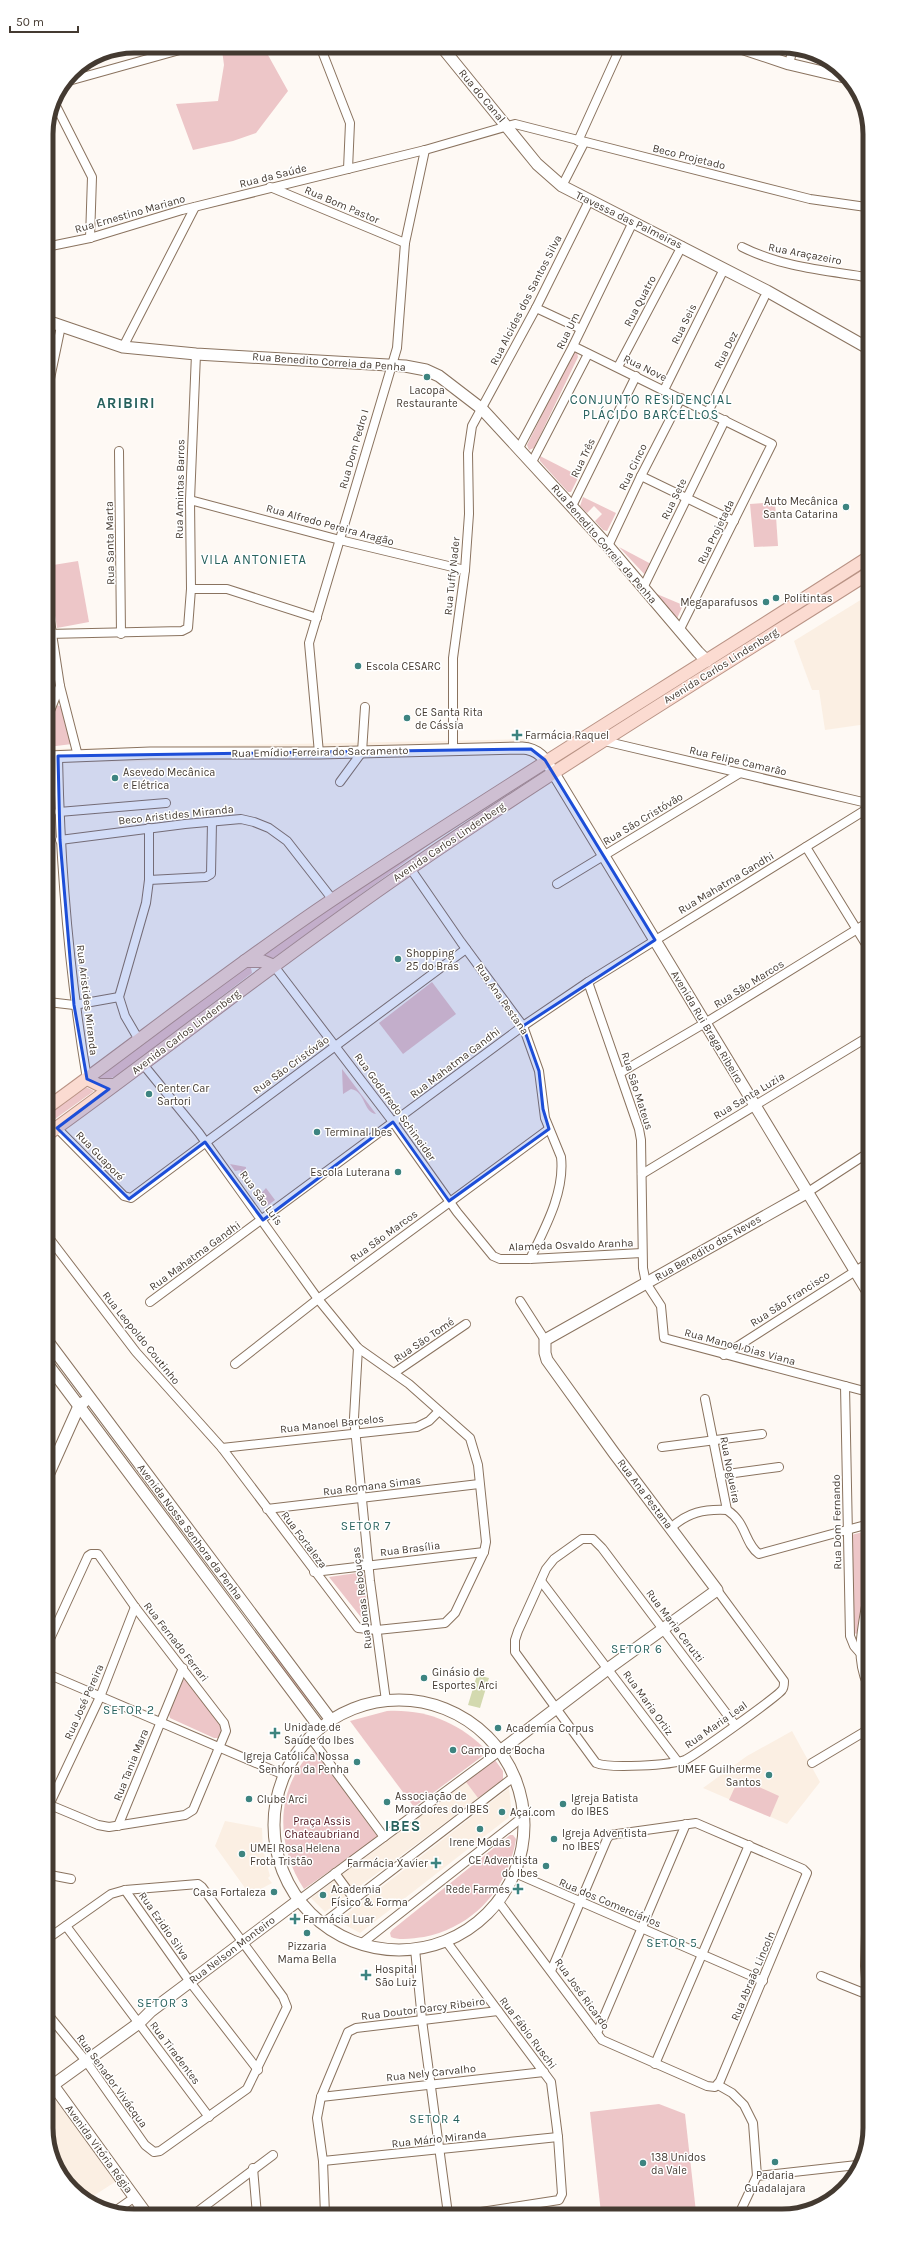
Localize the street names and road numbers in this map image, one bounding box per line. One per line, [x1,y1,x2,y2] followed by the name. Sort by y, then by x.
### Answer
[456,67,508,125] street label: Rua do Canal
[651,142,727,172] street label: Beco Projetado
[238,161,308,191] street label: Rua da Saúde
[303,183,381,227] street label: Rua Bom Pastor
[573,188,685,252] street label: Travessa das Palmeiras
[73,192,187,236] street label: Rua Ernestino Mariano
[487,233,565,367] street label: Rua Alcides dos Santos Silva
[767,241,843,267] street label: Rua Araçazeiro
[621,273,659,329] street label: Rua Quatro
[669,301,699,346] street label: Rua Seis
[553,310,583,352] street label: Rua Um
[711,329,741,371] street label: Rua Dez
[252,350,406,374] street label: Rua Benedito Correia da Penha
[621,352,669,384] street label: Rua Nove
[336,408,372,490] street label: Rua Dom Pedro I
[568,436,598,480] street label: Rua Três
[173,439,187,539] street label: Rua Amintas Barros
[616,441,650,493] street label: Rua Cinco
[658,476,690,522] street label: Rua Sete
[549,482,659,606] street label: Rua Benedito Correia da Penha
[695,498,737,566] street label: Rua Projetada
[103,501,117,585] street label: Rua Santa Marta
[265,502,395,548] street label: Rua Alfredo Pereira Aragão
[441,536,463,616] street label: Rua Tuffy Nader
[661,625,781,707] street label: Avenida Carlos Lindenberg
[688,743,788,779] street label: Rua Felipe Camarão
[231,744,409,760] street label: Rua Emídio Ferreira do Sacramento
[601,790,685,848] street label: Rua São Cristóvão
[390,799,508,884] street label: Avenida Carlos Lindenberg
[118,802,234,828] street label: Beco Aristides Miranda
[676,849,776,917] street label: Rua Mahatma Gandhi
[74,944,100,1056] street label: Rua Aristides Miranda
[712,957,787,1011] street label: Rua São Marcos
[473,961,531,1037] street label: Rua Ana Pestana
[668,968,746,1086] street label: Avenida Rui Braga Ribeiro
[129,986,244,1077] street label: Avenida Carlos Lindenberg
[407,1025,503,1101] street label: Rua Mahatma Gandhi
[250,1033,332,1097] street label: Rua São Cristóvão
[618,1050,656,1132] street label: Rua São Mateus
[351,1051,439,1163] street label: Rua Godofredo Schineider
[711,1070,787,1122] street label: Rua Santa Luzia
[73,1128,127,1184] street label: Rua Guaporé
[237,1168,285,1228] street label: Rua São Luís
[348,1207,420,1265] street label: Rua São Marcos
[653,1212,764,1284] street label: Rua Benedito das Neves
[147,1219,243,1293] street label: Rua Mahatma Gandhi
[508,1236,634,1254] street label: Alameda Osvaldo Aranha
[748,1268,832,1330] street label: Rua São Francisco
[100,1289,182,1387] street label: Rua Leopoldo Coutinho
[391,1315,457,1365] street label: Rua São Tomé
[683,1326,797,1368] street label: Rua Manoel Dias Viana
[279,1412,385,1436] street label: Rua Manoel Barcelos
[717,1436,743,1504] street label: Rua Nogueira
[614,1457,676,1531] street label: Rua Ana Pestana
[135,1462,245,1602] street label: Avenida Nossa Senhora da Penha
[322,1474,422,1498] street label: Rua Romana Simas
[830,1474,844,1570] street label: Rua Dom Fernando
[278,1509,330,1571] street label: Rua Fortaleza
[379,1539,441,1559] street label: Rua Brasília
[349,1546,375,1650] street label: Rua Jonas Rebouças
[643,1587,707,1665] street label: Rua Maria Cerutti
[141,1600,211,1684] street label: Rua Fernado Ferrari
[62,1662,106,1742] street label: Rua José Pereira
[620,1668,676,1738] street label: Rua Maria Ortiz
[682,1699,750,1751] street label: Rua Maria Leal
[111,1727,151,1803] street label: Rua Tania Mara
[557,1876,663,1931] street label: Rua dos Comerciários
[136,1890,192,1962] street label: Rua Ezidio Silva
[186,1913,278,1987] street label: Rua Nelson Monteiro
[728,1929,778,2023] street label: Rua Abraão Lincoln
[552,1956,612,2032] street label: Rua José Ricardo
[497,1994,559,2072] street label: Rua Fábio Ruschi
[360,1995,486,2023] street label: Rua Doutor Darcy Ribeiro
[147,2019,203,2087] street label: Rua Tiradentes
[74,2032,150,2130] street label: Rua Senador Vivácqua
[385,2062,477,2084] street label: Rua Nely Carvalho
[63,2102,135,2196] street label: Avenida Vitória Régia
[391,2128,487,2150] street label: Rua Mário Miranda

